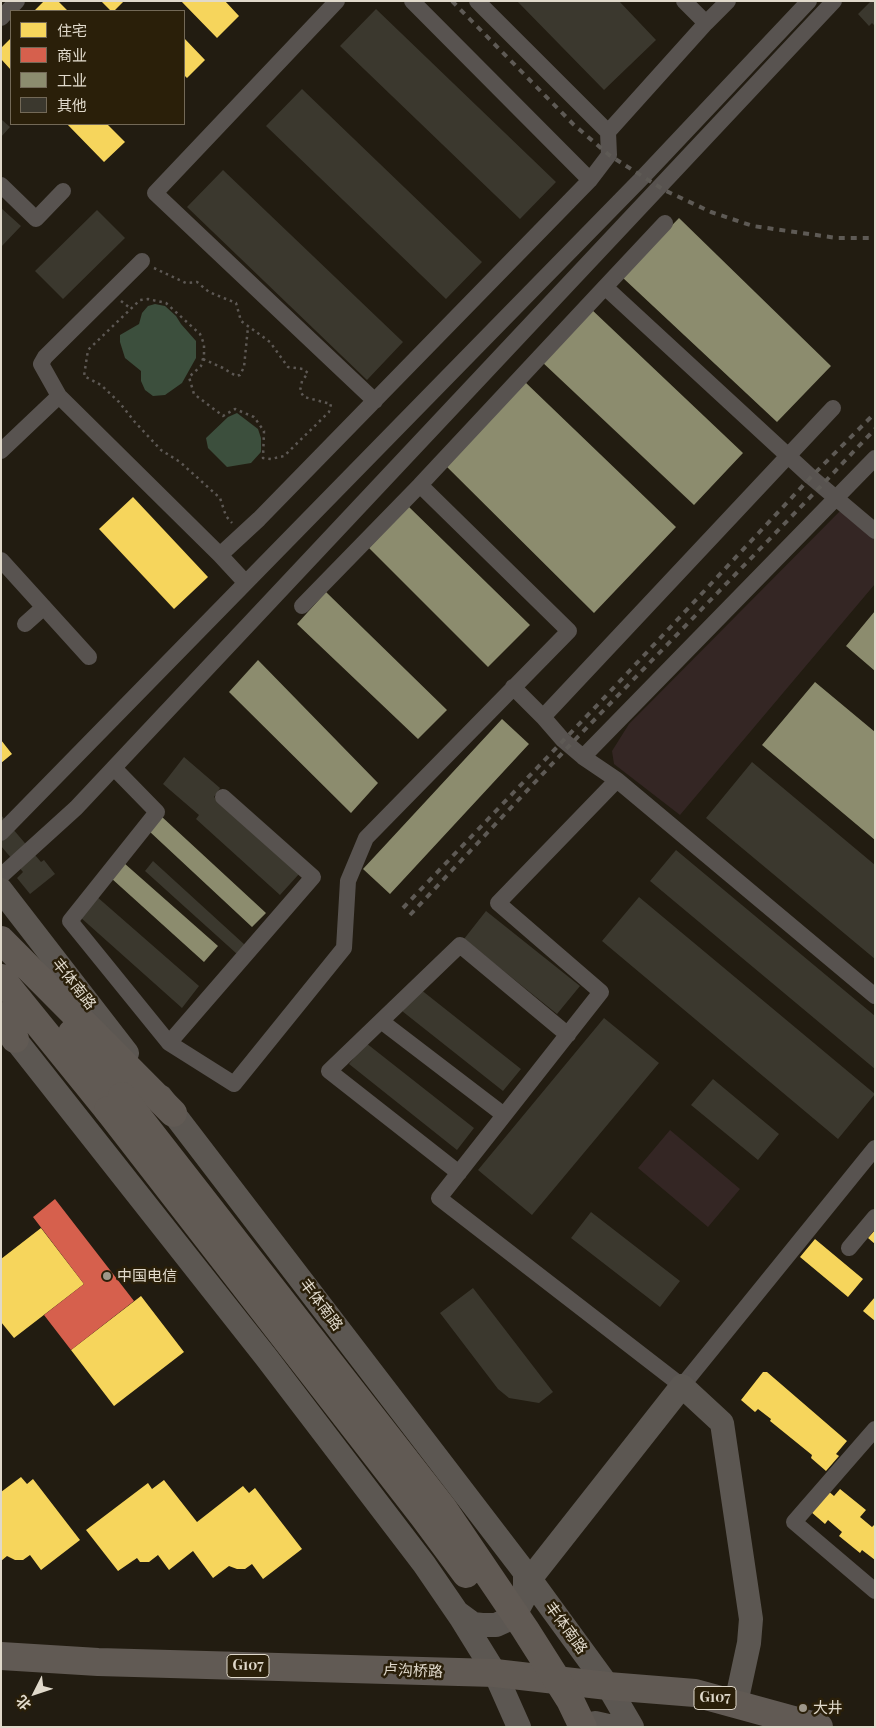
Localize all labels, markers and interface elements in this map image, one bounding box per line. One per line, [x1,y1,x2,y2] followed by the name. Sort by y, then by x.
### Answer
[10,10,185,125] legend
[57,20,87,40] text: 住宅
[57,45,87,65] text: 商业
[57,70,87,90] text: 工业
[57,95,87,115] text: 其他
[48,955,100,1013] street label: 丰体南路
[117,1267,177,1285] place label: 中国电信
[101,1270,113,1282] marker: 中国电信
[296,1276,346,1334] street label: 丰体南路
[541,1598,591,1658] street label: 丰体南路
[227,1654,269,1678] road number: G107
[383,1661,443,1681] street label: 卢沟桥路
[10,1668,60,1718] north arrow
[694,1686,736,1710] road number: G107
[12,1692,35,1715] text: 北
[813,1699,843,1717] place label: 大井
[797,1702,809,1714] marker: 大井

